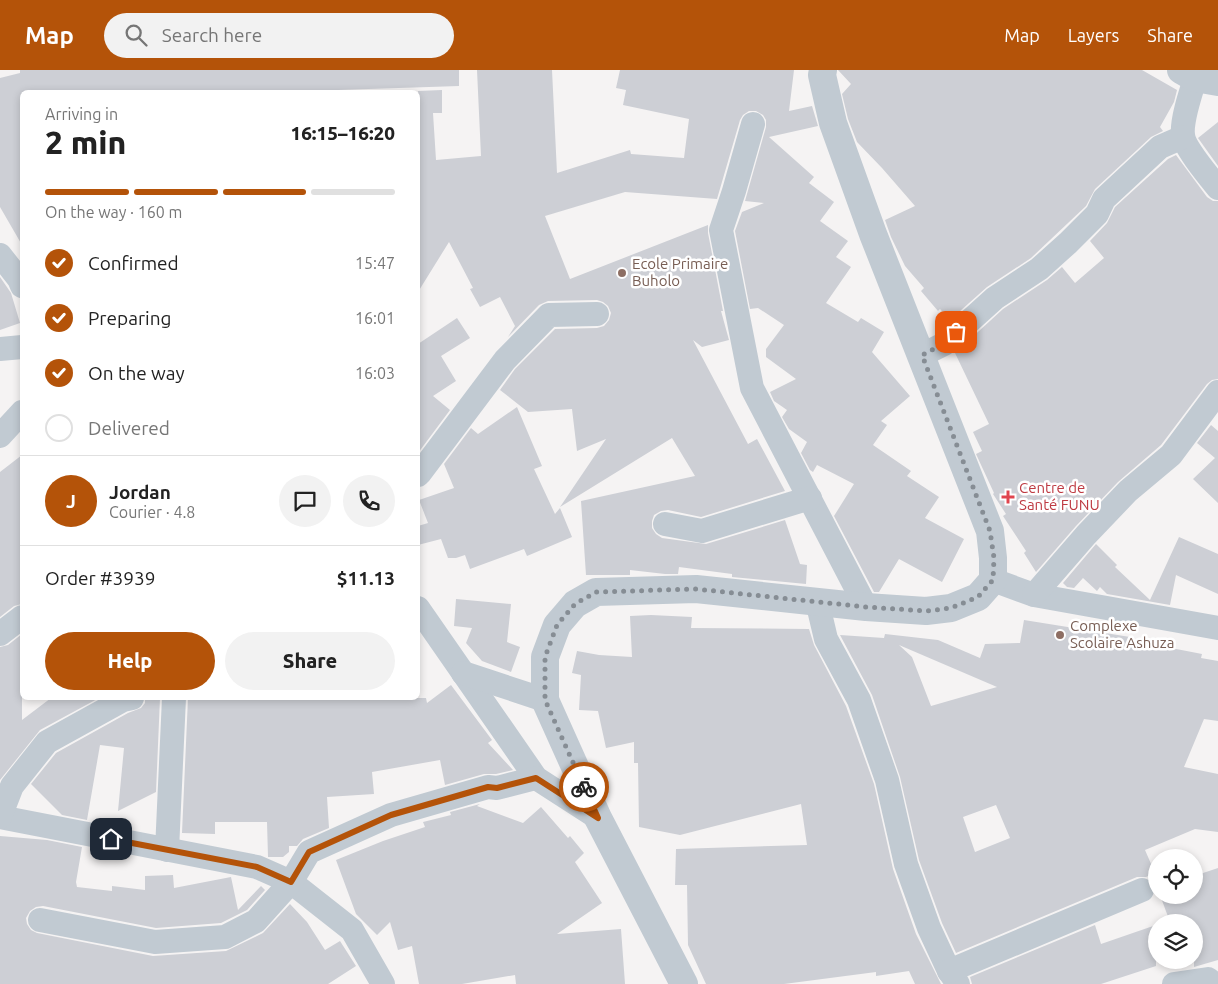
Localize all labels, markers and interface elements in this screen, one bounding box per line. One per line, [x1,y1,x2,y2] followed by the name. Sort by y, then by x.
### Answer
[104,13,454,58] search box
[122,21,150,49] icon: search
[25,22,74,49] text: Map
[162,24,262,46] text: Search here
[1004,25,1040,45] text: Map
[1068,25,1119,45] text: Layers
[1147,25,1193,45] text: Share
[45,105,118,123] text: Arriving in
[290,122,395,144] text: 16:15–16:20
[45,124,126,160] text: 2 min
[45,203,182,221] text: On the way · 160 m
[45,249,73,277] icon: check
[88,252,179,274] text: Confirmed
[355,254,395,272] text: 15:47
[632,255,728,289] place label: Ecole Primaire Buholo
[616,267,628,279] marker: Ecole Primaire Buholo
[45,304,73,332] icon: check
[88,307,172,329] text: Preparing
[355,309,395,327] text: 16:01
[935,311,977,353] pin
[942,318,970,346] icon: bag
[45,359,73,387] icon: check
[88,362,185,384] text: On the way
[355,364,395,382] text: 16:03
[88,417,170,439] text: Delivered
[279,475,331,527] button: chat
[343,475,395,527] button: phone
[1019,479,1100,513] place label: Centre de Santé FUNU
[109,481,171,503] text: Jordan
[66,490,76,512] text: J
[1001,490,1015,504] marker: Centre de Santé FUNU
[109,503,195,521] text: Courier · 4.8
[45,567,155,589] text: Order #3939
[337,567,395,589] text: $11.13
[1070,617,1174,651] place label: Complexe Scolaire Ashuza
[1054,629,1066,641] marker: Complexe Scolaire Ashuza
[45,632,215,690] button: Help
[225,632,395,690] button: Share
[559,762,609,812] courier
[570,773,598,801] icon: bike
[90,818,132,860] pin
[97,825,125,853] icon: home
[1148,849,1203,969] map controls
[1148,849,1203,904] button: locate
[1148,914,1203,969] button: layers

